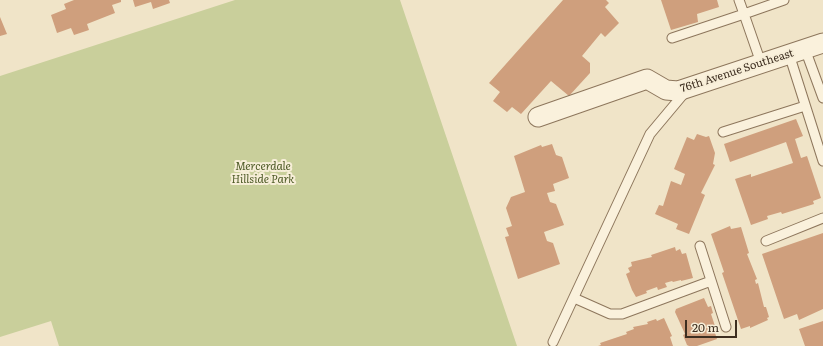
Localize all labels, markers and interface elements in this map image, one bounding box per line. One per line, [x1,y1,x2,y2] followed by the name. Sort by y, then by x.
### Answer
[679,46,795,96] street label: 76th Avenue Southeast
[232,160,294,186] park label: Mercerdale Hillside Park
[687,312,739,338] scale bar
[692,318,719,336] text: 20 m

